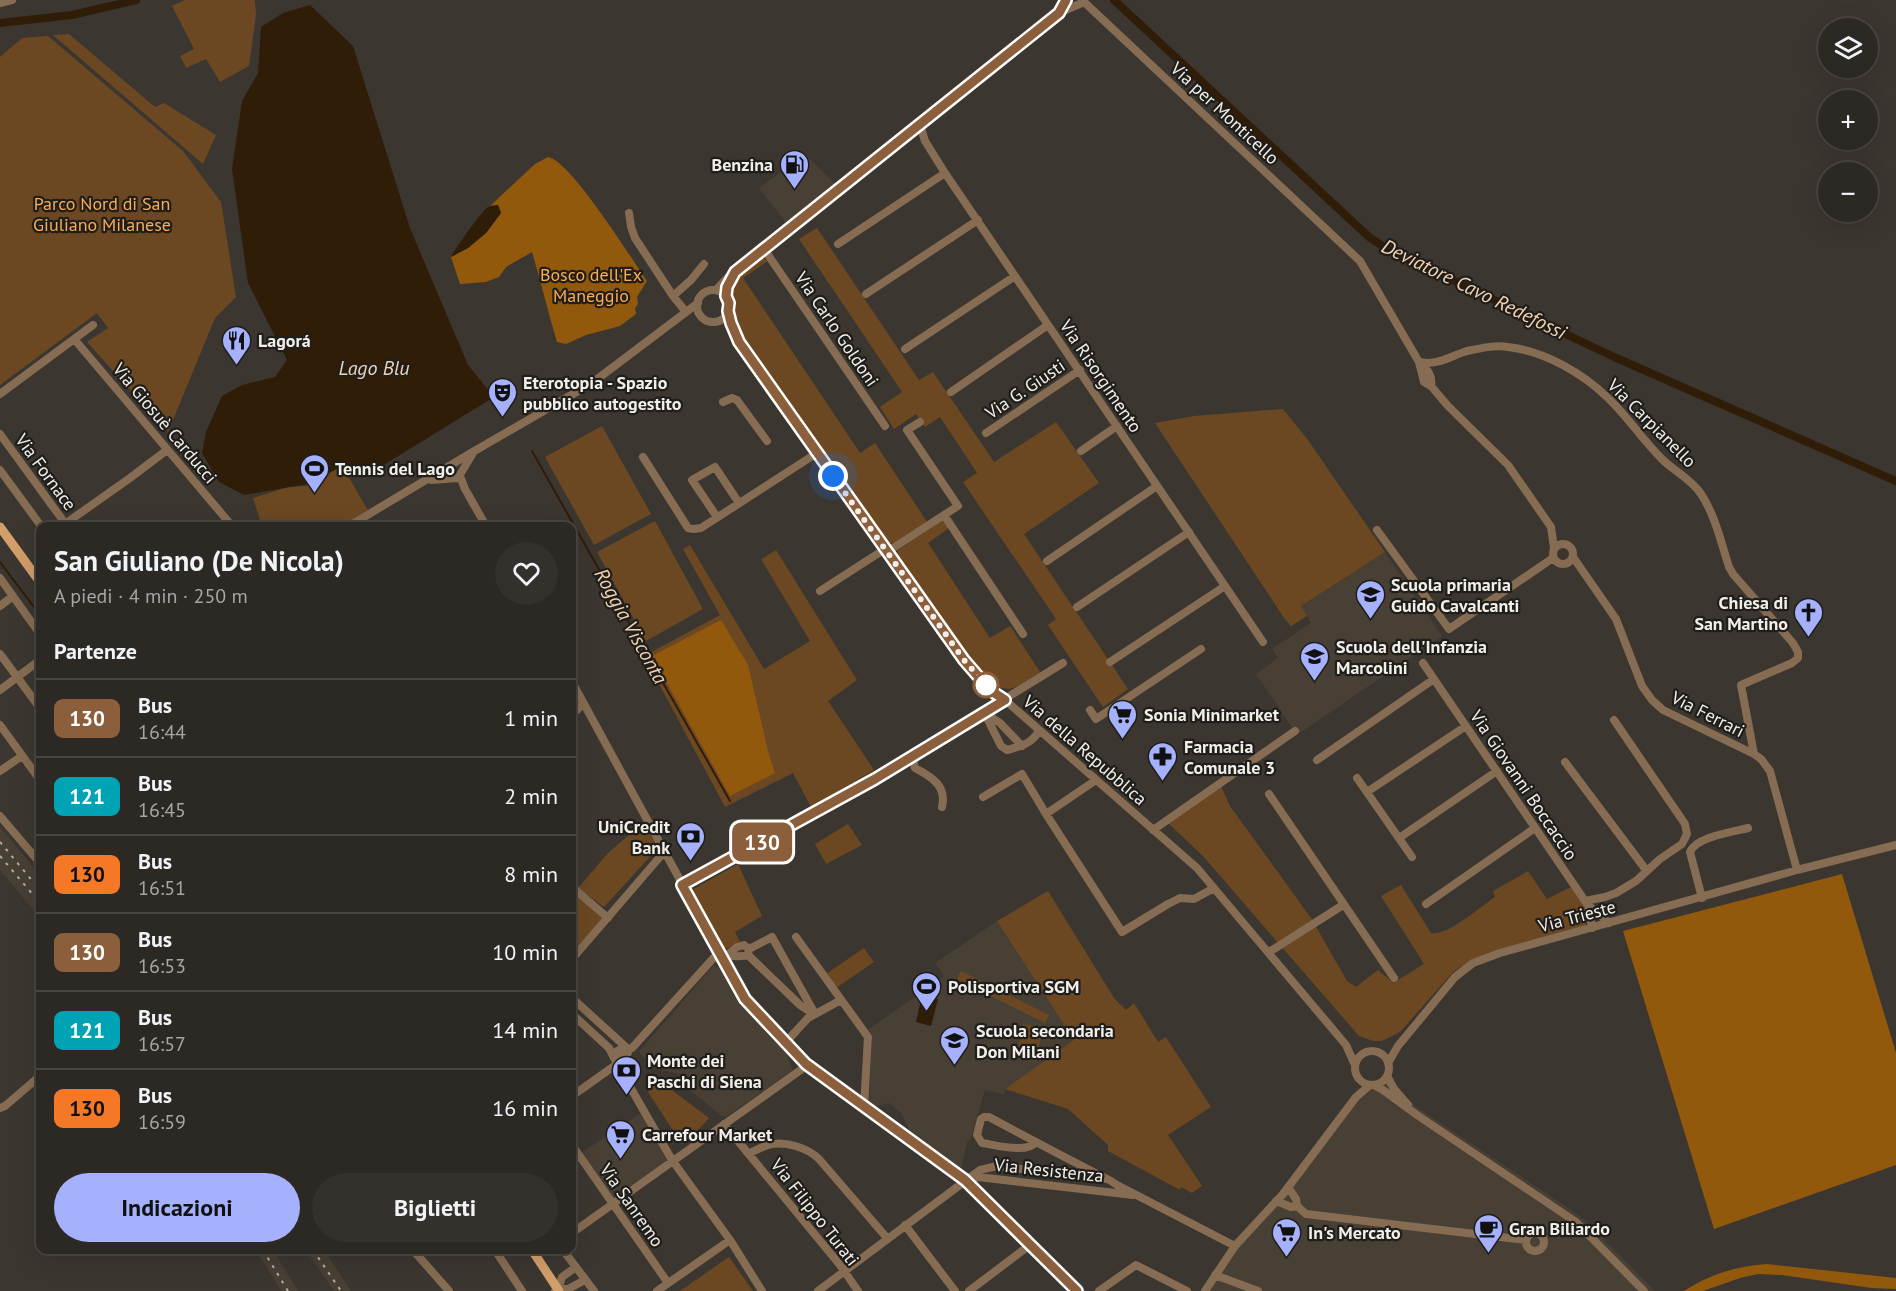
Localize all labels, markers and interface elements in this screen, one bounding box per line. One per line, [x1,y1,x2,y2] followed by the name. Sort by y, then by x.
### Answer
[1818,18,1878,222] map controls
[1818,18,1878,78] button: layers
[1165,56,1284,169] street label: Via per Monticello
[1818,90,1878,150] button: +
[778,148,810,190] fuel station icon: Benzina
[712,153,773,176] place label: Benzina
[1818,162,1878,222] button: −
[33,192,171,236] park label: Parco Nord di San Giuliano Milanese
[1377,233,1571,345] water label: Deviatore Cavo Redefossi
[540,263,642,307] park label: Bosco dell'Ex Maneggio
[790,266,884,391] street label: Via Carlo Goldoni
[1054,314,1147,437] street label: Via Risorgimento
[221,324,253,366] restaurant icon: Lagorá
[258,329,311,352] place label: Lagorá
[980,354,1069,425] street label: Via G. Giusti
[338,355,410,381] water label: Lago Blu
[107,357,222,488] street label: Via Giosuè Carducci
[523,371,682,415] place label: Eterotopia - Spazio pubblico autogestito
[1602,373,1701,472] street label: Via Carpianello
[486,376,518,418] theatre icon: Eterotopia - Spazio pubblico autogestito
[10,428,82,515] street label: Via Fornace
[298,452,330,494] sports icon: Tennis del Lago
[335,457,455,480] place label: Tennis del Lago
[818,461,848,491] your location
[54,542,344,579] text: San Giuliano (De Nicola)
[495,542,558,605] button: heart
[588,564,674,689] water label: Roggia Visconta
[1391,573,1519,617] place label: Scuola primaria Guido Cavalcanti
[1354,578,1386,620] school or university icon: Scuola primaria Guido Cavalcanti
[54,583,248,609] text: A piedi · 4 min · 250 m
[1694,591,1788,635] place label: Chiesa di San Martino
[1793,596,1825,638] church icon: Chiesa di San Martino
[1336,635,1487,679] place label: Scuola dell'Infanzia Marcolini
[54,637,137,665] text: Partenze
[1299,640,1331,682] school or university icon: Scuola dell'Infanzia Marcolini
[973,672,999,698] unlabelled marker
[1667,685,1749,742] street label: Via Ferrari
[1018,689,1152,810] street label: Via della Repubblica
[138,691,172,719] text: Bus
[1107,698,1139,740] supermarket icon: Sonia Minimarket
[1144,703,1280,726] place label: Sonia Minimarket
[504,704,558,732] text: 1 min
[69,705,105,732] text: 130
[1465,705,1583,864] street label: Via Giovanni Boccaccio
[138,719,186,745] text: 16:44
[1184,735,1275,779] place label: Farmacia Comunale 3
[1147,740,1179,782] pharmacy icon: Farmacia Comunale 3
[138,769,172,797] text: Bus
[504,782,558,810] text: 2 min
[69,783,105,810] text: 121
[138,797,186,823] text: 16:45
[598,815,671,859] place label: UniCredit Bank
[675,820,707,862] bank icon: UniCredit Bank
[728,822,796,862] line badge: 130
[744,829,780,856] text: 130
[138,847,172,875] text: Bus
[504,860,558,888] text: 8 min
[69,861,105,888] text: 130
[138,875,186,901] text: 16:51
[1535,895,1618,938] street label: Via Trieste
[138,925,172,953] text: Bus
[492,938,558,966] text: 10 min
[69,939,105,966] text: 130
[138,953,186,979] text: 16:53
[911,970,943,1012] sports icon: Polisportiva SGM
[948,975,1079,998] place label: Polisportiva SGM
[138,1003,172,1031] text: Bus
[492,1016,558,1044] text: 14 min
[69,1017,105,1044] text: 121
[976,1019,1114,1063] place label: Scuola secondaria Don Milani
[939,1024,971,1066] school or university icon: Scuola secondaria Don Milani
[138,1031,186,1057] text: 16:57
[647,1049,762,1093] place label: Monte dei Paschi di Siena
[610,1054,642,1096] bank icon: Monte dei Paschi di Siena
[138,1081,172,1109] text: Bus
[492,1094,558,1122] text: 16 min
[69,1095,105,1122] text: 130
[138,1109,186,1135] text: 16:59
[605,1118,637,1160] supermarket icon: Carrefour Market
[642,1123,773,1146] place label: Carrefour Market
[765,1153,864,1270] street label: Via Filippo Turati
[992,1153,1105,1187] street label: Via Resistenza
[594,1158,669,1251] street label: Via Sanremo
[54,1173,300,1242] button: Indicazioni
[312,1173,558,1242] button: Biglietti
[1472,1212,1504,1254] cafe icon: Gran Biliardo
[1271,1216,1303,1258] supermarket icon: In's Mercato
[1509,1217,1610,1240] place label: Gran Biliardo
[1308,1221,1401,1244] place label: In's Mercato

